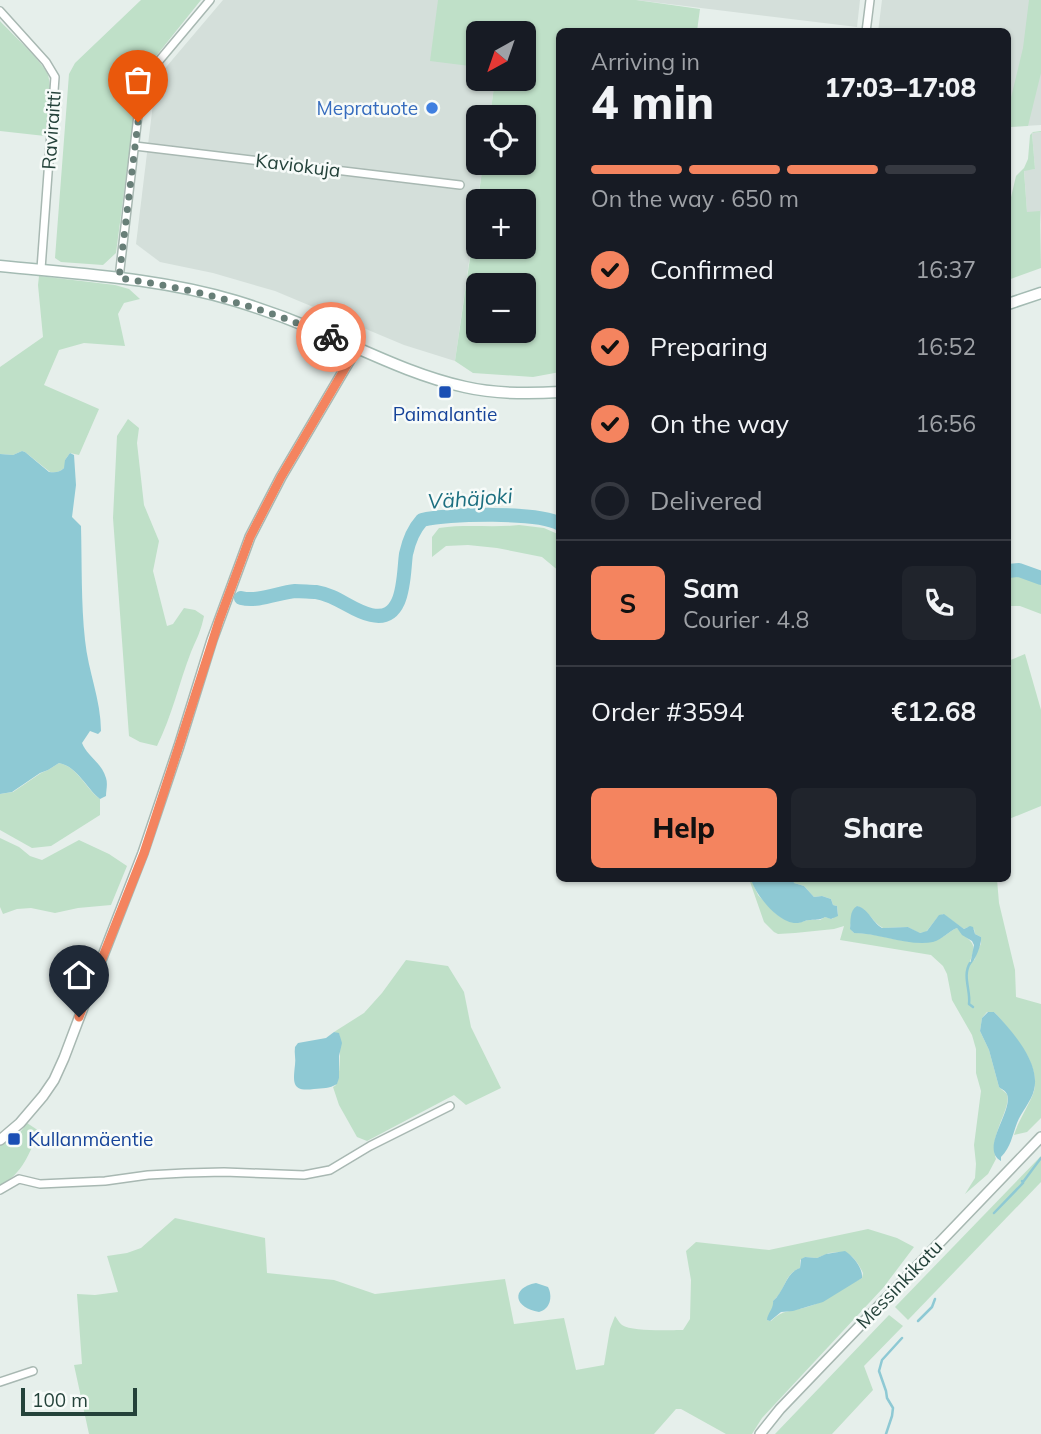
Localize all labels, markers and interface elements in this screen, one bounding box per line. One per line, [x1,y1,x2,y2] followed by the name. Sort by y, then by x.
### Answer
[466,21,536,91] north arrow
[466,21,536,343] map controls
[591,47,700,76] text: Arriving in
[108,50,168,122] pin
[119,61,157,99] icon: bag
[825,71,976,104] text: 17:03–17:08
[591,73,714,131] text: 4 min
[36,90,66,170] street label: Raviraitti
[317,96,418,120] place label: Mepratuote
[424,100,440,116] marker: Mepratuote
[466,105,536,175] button: locate
[254,148,342,182] street label: Kaviokuja
[591,184,799,213] text: On the way · 650 m
[466,189,536,259] button: +
[591,251,629,289] icon: check
[650,253,774,286] text: Confirmed
[916,255,976,284] text: 16:37
[466,273,536,343] button: −
[296,302,366,372] courier
[312,318,350,356] icon: bike
[591,328,629,366] icon: check
[650,330,768,363] text: Preparing
[916,332,976,361] text: 16:52
[437,384,453,400] marker: Paimalantie
[393,402,497,426] place label: Paimalantie
[591,405,629,443] icon: check
[650,407,789,440] text: On the way
[916,409,976,438] text: 16:56
[427,482,514,514] water label: Vähäjoki
[650,484,763,517] text: Delivered
[902,566,976,640] button: phone
[683,572,739,605] text: Sam
[620,587,636,620] text: S
[683,605,809,634] text: Courier · 4.8
[591,695,744,728] text: Order #3594
[892,695,976,728] text: €12.68
[591,788,777,868] button: Help
[791,788,976,868] button: Share
[49,945,109,1017] pin
[60,956,98,994] icon: home
[28,1127,153,1151] place label: Kullanmäentie
[6,1131,22,1147] marker: Kullanmäentie
[851,1235,947,1333] street label: Messinkikatu
[21,1385,136,1417] scale bar
[32,1388,88,1412] text: 100 m

